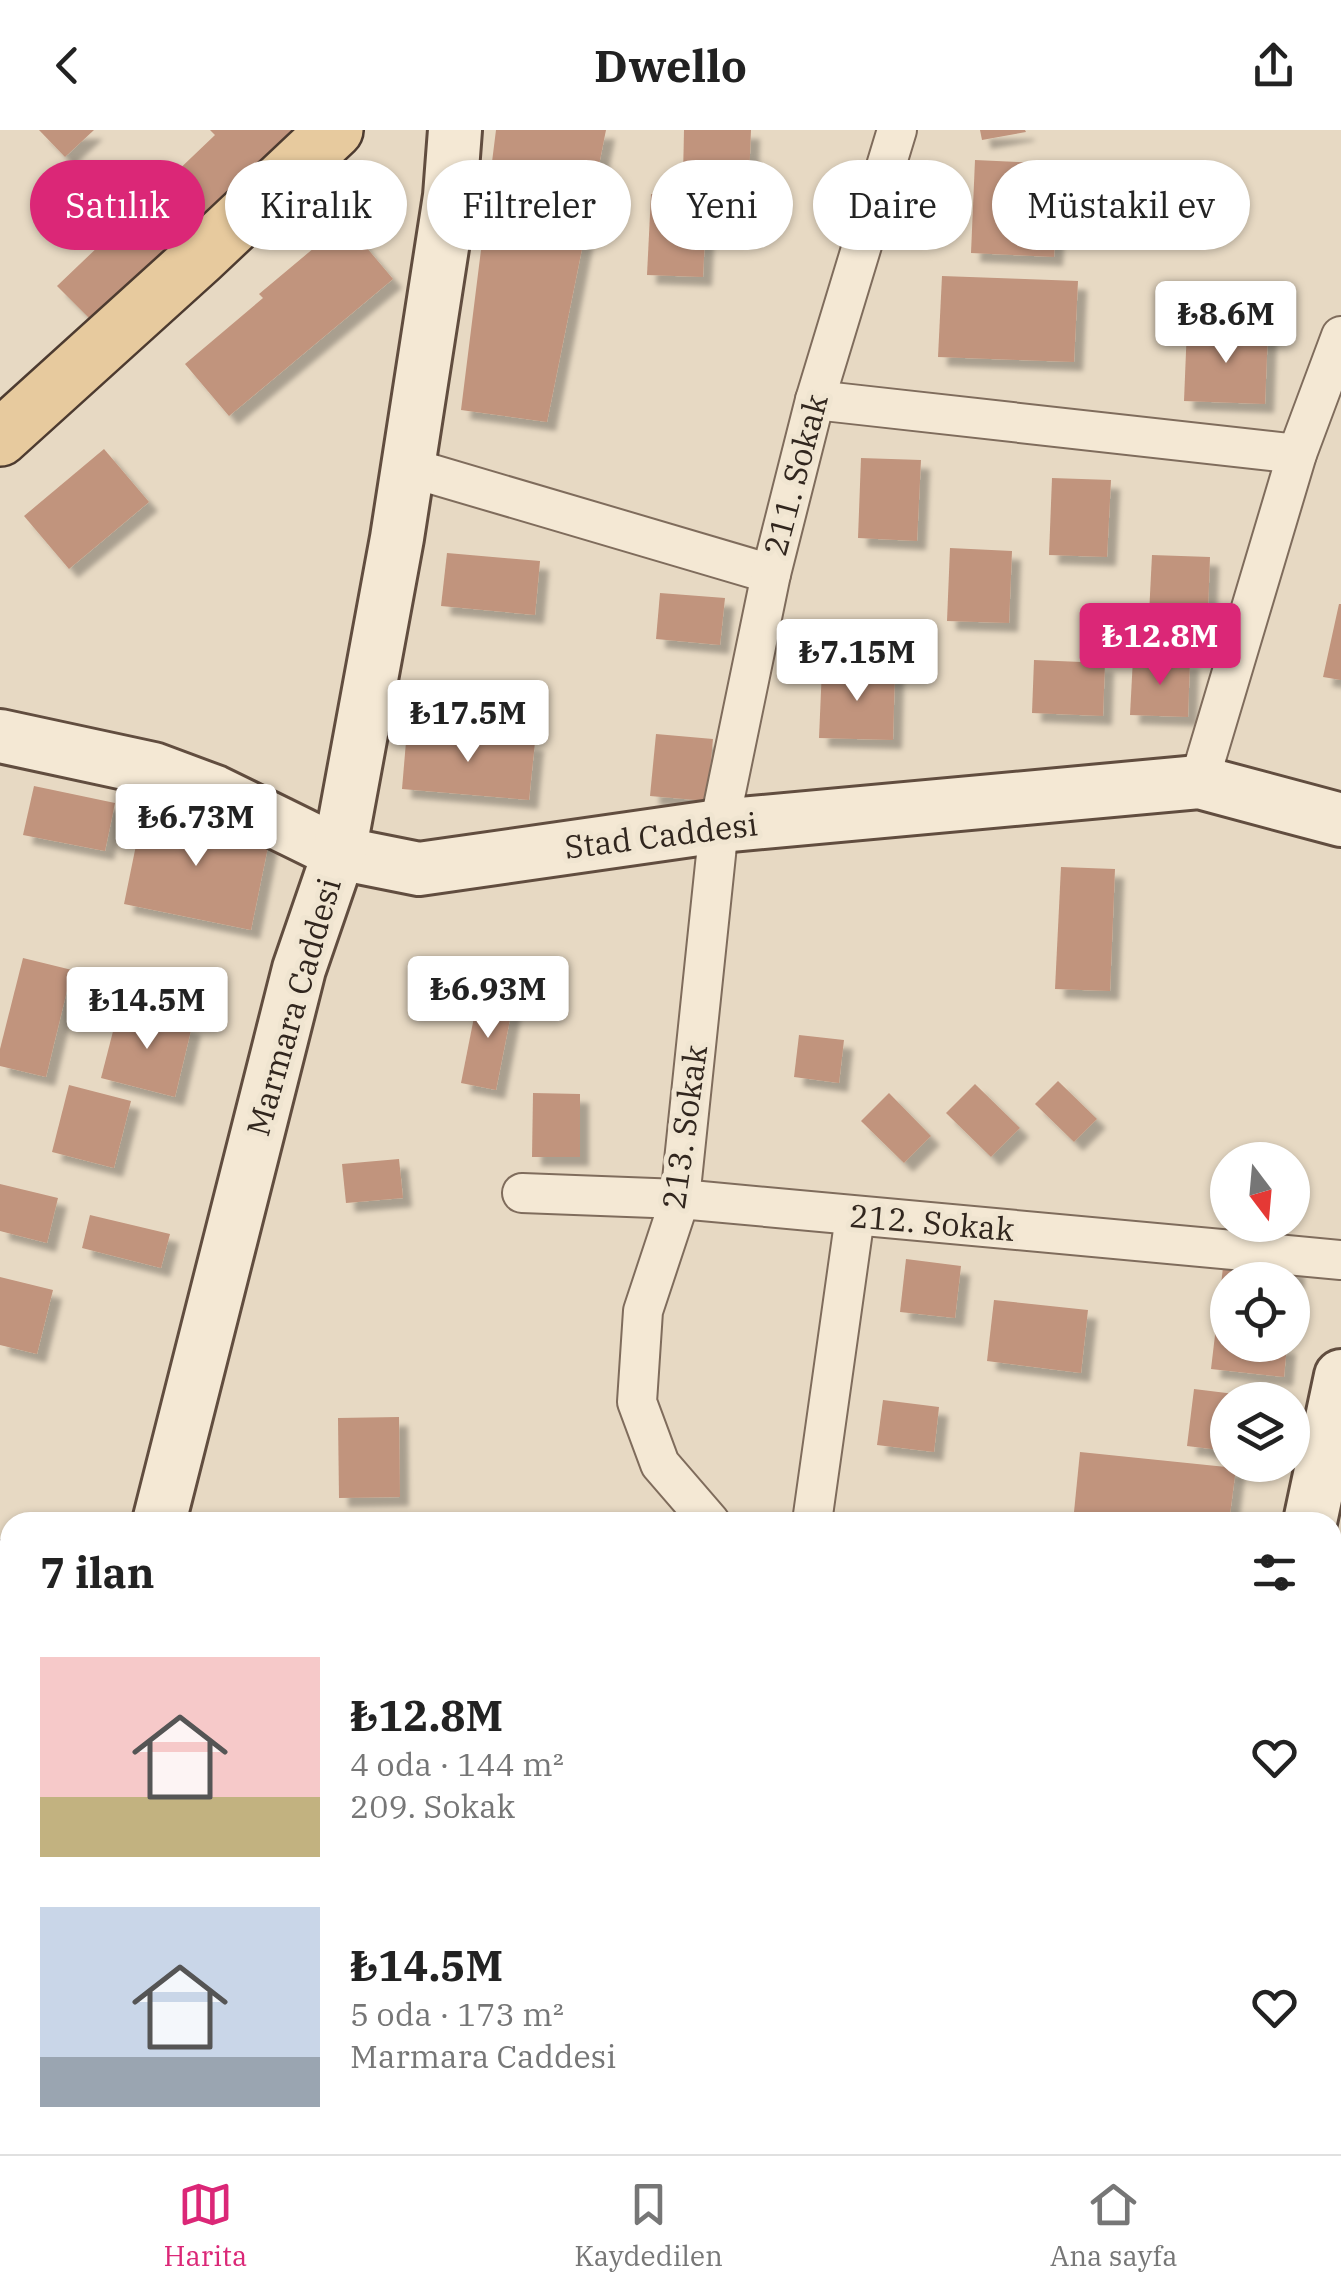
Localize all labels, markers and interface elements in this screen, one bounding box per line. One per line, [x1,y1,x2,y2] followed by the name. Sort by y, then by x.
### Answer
[594,36,747,94] text: Dwello
[40,38,95,93] icon: back
[1246,38,1301,93] icon: share
[30,160,205,250] chip: Satılık
[225,160,407,250] chip: Kiralık
[427,160,631,250] chip: Filtreler
[651,160,793,250] chip: Yeni
[813,160,972,250] chip: Daire
[992,160,1250,250] chip: Müstakil ev
[1156,281,1296,366] pin: ₺8.6M
[1177,292,1275,334] text: ₺8.6M
[753,389,837,560] street label: 211. Sokak
[1079,603,1241,688] pin: ₺12.8M
[1102,614,1218,656] text: ₺12.8M
[776,619,938,704] pin: ₺7.15M
[799,630,915,672] text: ₺7.15M
[387,680,549,765] pin: ₺17.5M
[410,691,526,733] text: ₺17.5M
[115,784,277,869] pin: ₺6.73M
[138,795,254,837] text: ₺6.73M
[562,802,760,868] street label: Stad Caddesi
[236,873,350,1140] street label: Marmara Caddesi
[407,956,569,1041] pin: ₺6.93M
[66,967,228,1052] pin: ₺14.5M
[430,967,546,1009] text: ₺6.93M
[89,978,205,1020] text: ₺14.5M
[652,1042,716,1212] street label: 213. Sokak
[1210,1142,1310,1242] north arrow
[1210,1142,1310,1482] map controls
[848,1194,1017,1250] street label: 212. Sokak
[1210,1262,1310,1362] button: locate
[1210,1382,1310,1482] button: layers
[40,1545,155,1600] text: 7 ilan
[1247,1545,1302,1600] icon: filters
[350,1688,503,1743] text: ₺12.8M
[120,1697,240,1817] icon: home
[1247,1730,1302,1785] icon: heart
[350,1743,564,1785] text: 4 oda · 144 m²
[350,1785,515,1827] text: 209. Sokak
[350,1938,503,1993] text: ₺14.5M
[120,1947,240,2067] icon: home
[1247,1980,1302,2035] icon: heart
[350,1993,564,2035] text: 5 oda · 173 m²
[350,2035,616,2077] text: Marmara Caddesi
[164,2177,247,2274] tab: Harita
[574,2177,723,2274] tab: Kaydedilen
[1050,2177,1177,2274] tab: Ana sayfa

